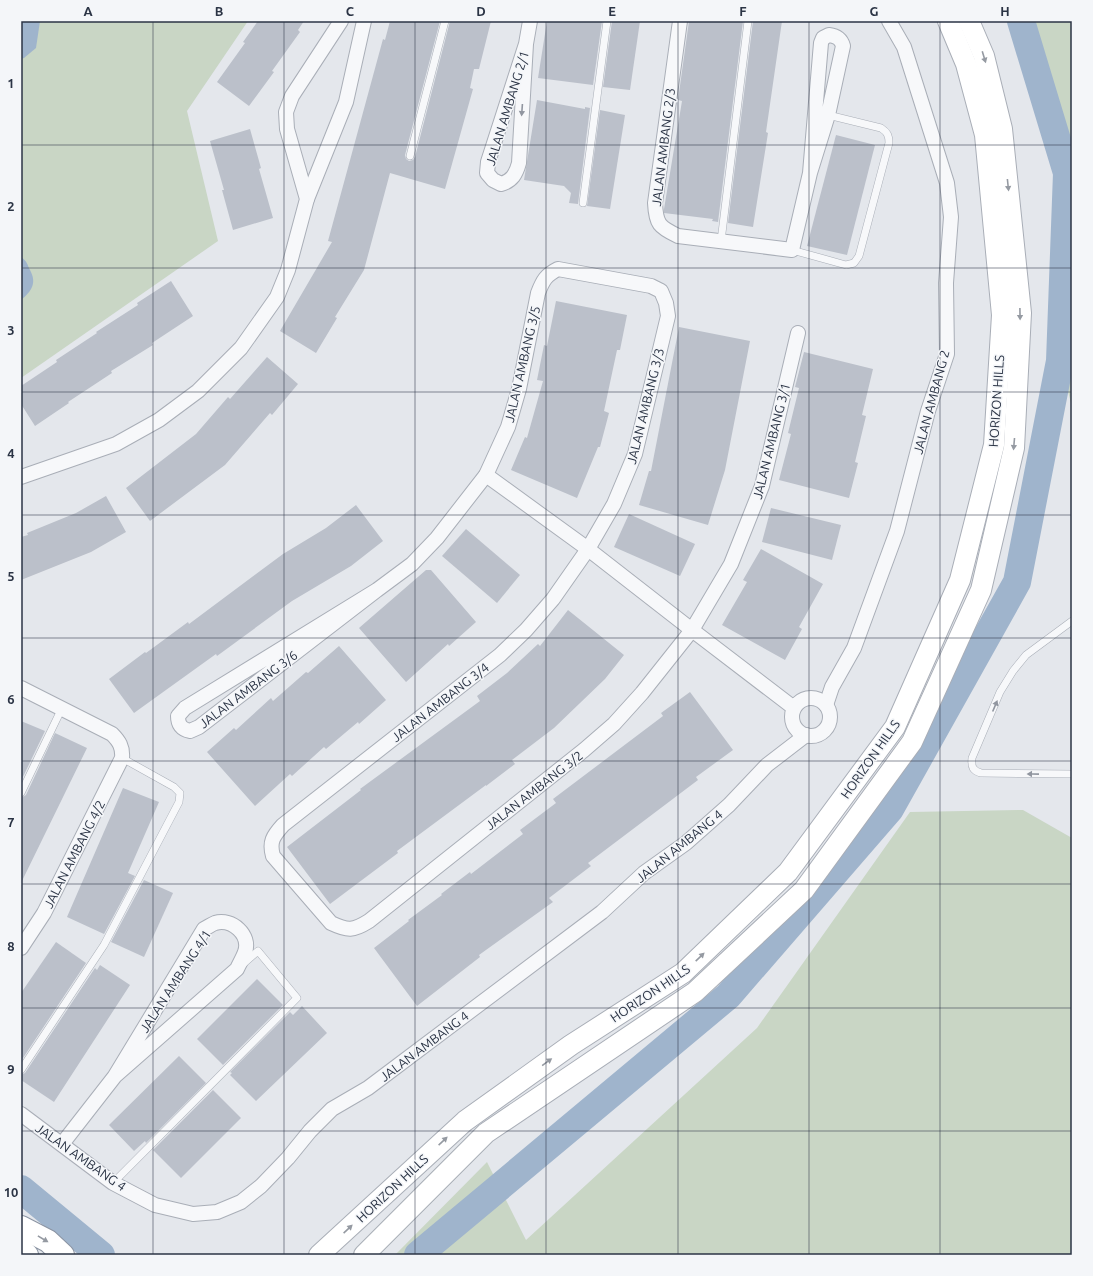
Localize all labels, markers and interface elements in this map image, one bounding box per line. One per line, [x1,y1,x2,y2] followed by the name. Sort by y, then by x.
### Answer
[83,4,93,18] text: A
[215,4,224,18] text: B
[346,4,355,18] text: C
[476,4,486,18] text: D
[608,4,616,18] text: E
[739,4,747,18] text: F
[870,4,879,18] text: G
[1000,4,1010,18] text: H
[483,49,531,167] street label: JALAN AMBANG 2/1
[981,52,987,64] one-way arrow
[7,76,15,90] text: 1
[649,87,677,207] street label: JALAN AMBANG 2/3
[519,104,526,116] one-way arrow
[1004,179,1011,191] one-way arrow
[7,199,15,213] text: 2
[502,304,542,424] street label: JALAN AMBANG 3/5
[1017,308,1023,321] one-way arrow
[7,323,15,337] text: 3
[624,346,666,466] street label: JALAN AMBANG 3/3
[910,348,952,456] street label: JALAN AMBANG 2
[986,354,1006,448] street label: HORIZON HILLS
[750,381,792,501] street label: JALAN AMBANG 3/1
[1010,438,1017,450] one-way arrow
[7,446,15,460] text: 4
[7,569,15,583] text: 5
[196,648,300,730] street label: JALAN AMBANG 3/6
[389,660,491,744] street label: JALAN AMBANG 3/4
[7,692,15,706] text: 6
[992,699,998,711] one-way arrow
[838,717,902,801] street label: HORIZON HILLS
[483,748,585,832] street label: JALAN AMBANG 3/2
[1026,771,1039,777] one-way arrow
[41,798,107,910] street label: JALAN AMBANG 4/2
[633,807,725,885] street label: JALAN AMBANG 4
[7,815,15,829] text: 7
[137,927,213,1035] street label: JALAN AMBANG 4/1
[7,939,15,953] text: 8
[695,952,705,962] one-way arrow
[608,961,693,1025] street label: HORIZON HILLS
[377,1008,471,1084] street label: JALAN AMBANG 4
[542,1058,552,1066] one-way arrow
[7,1062,15,1076] text: 9
[33,1121,129,1193] street label: JALAN AMBANG 4
[438,1136,449,1145] one-way arrow
[353,1151,431,1225] street label: HORIZON HILLS
[4,1185,18,1199] text: 10
[343,1224,353,1233] one-way arrow
[38,1235,48,1243] one-way arrow

